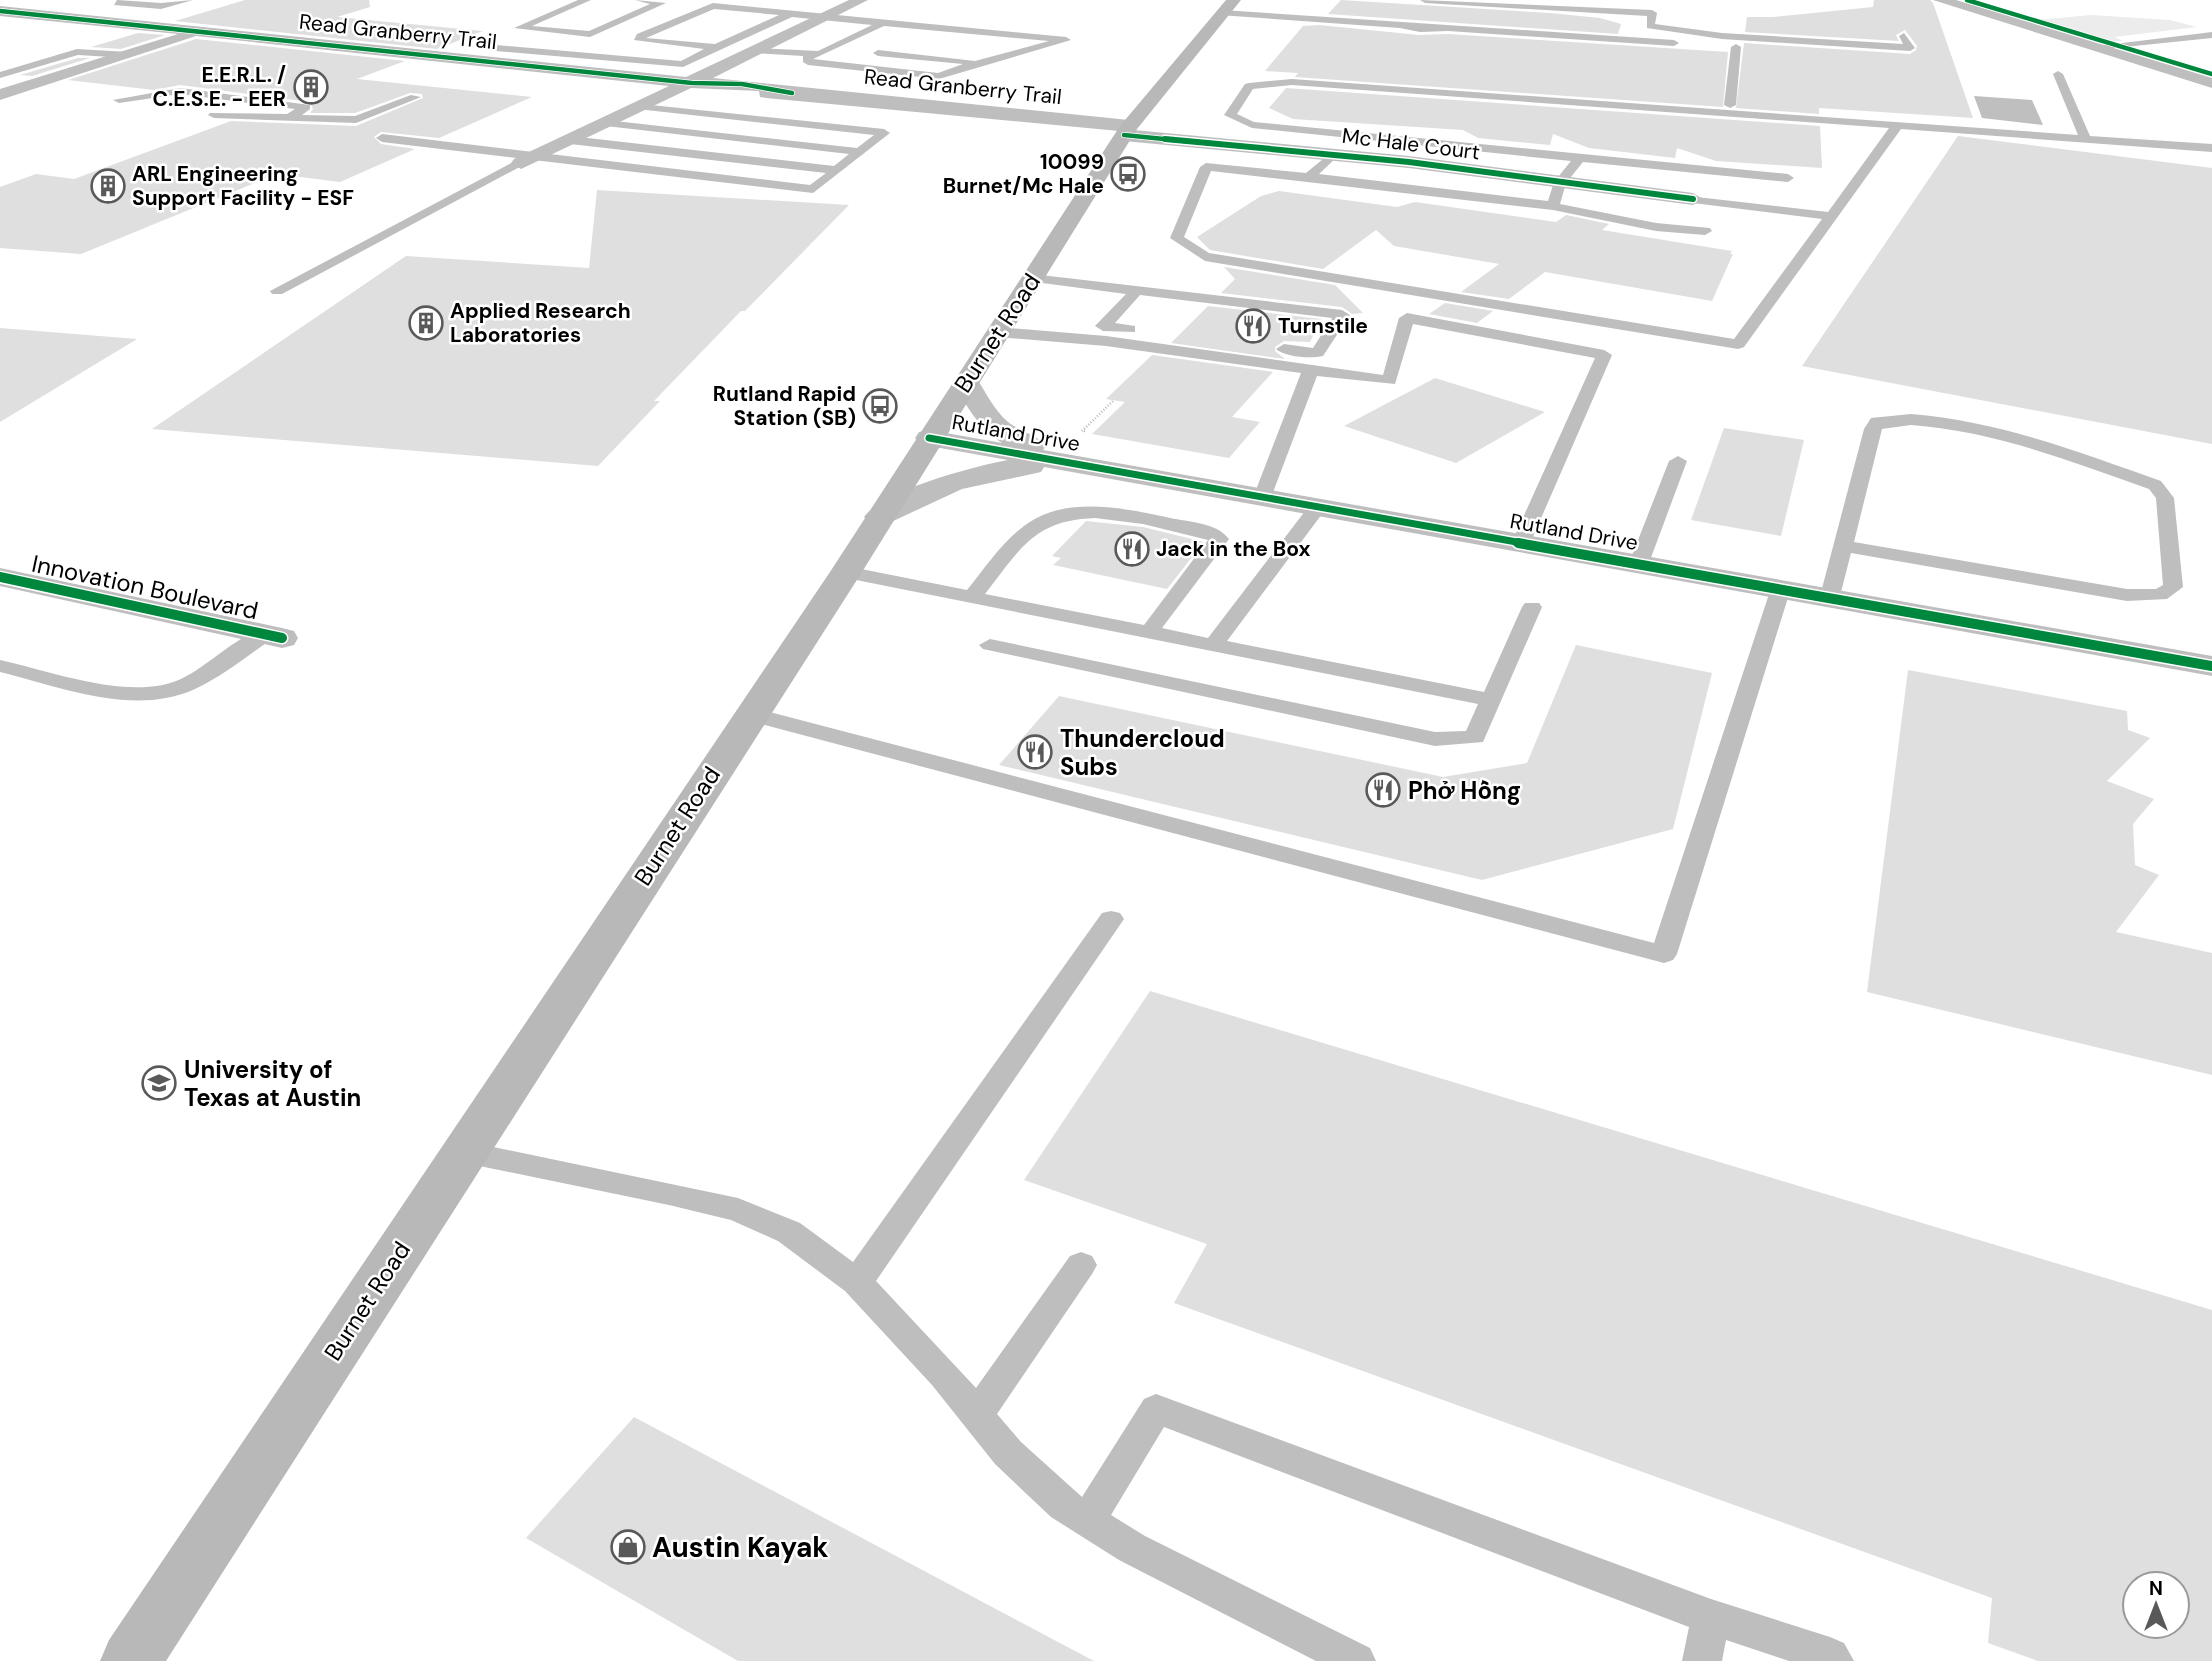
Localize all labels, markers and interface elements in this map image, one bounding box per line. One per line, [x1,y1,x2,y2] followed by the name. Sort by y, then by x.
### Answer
[298,8,498,56] street label: Read Granberry Trail
[152,61,286,113] place label: E.E.R.L. / C.E.S.E. - EER
[863,63,1063,111] street label: Read Granberry Trail
[292,68,330,106] building icon: E.E.R.L. / C.E.S.E. - EER
[1340,122,1482,166] street label: Mc Hale Court
[943,148,1104,200] place label: 10099 Burnet/Mc Hale
[1109,155,1147,193] bus stop icon: 10099 Burnet/Mc Hale
[132,160,354,212] place label: ARL Engineering Support Facility - ESF
[89,167,127,205] building icon: ARL Engineering Support Facility - ESF
[947,268,1047,398] street label: Burnet Road
[450,297,631,349] place label: Applied Research Laboratories
[407,304,445,342] building icon: Applied Research Laboratories
[1234,307,1272,345] restaurant icon: Turnstile
[1278,312,1368,340] place label: Turnstile
[713,380,856,432] place label: Rutland Rapid Station (SB)
[861,387,899,425] bus stop icon: Rutland Rapid Station (SB)
[950,408,1082,458] street label: Rutland Drive
[1508,507,1640,557] street label: Rutland Drive
[1113,530,1151,568] restaurant icon: Jack in the Box
[1156,535,1310,563] place label: Jack in the Box
[29,548,261,626] street label: Innovation Boulevard
[1060,723,1225,782] place label: Thundercloud Subs
[1016,733,1054,771] restaurant icon: Thundercloud Subs
[627,761,727,891] street label: Burnet Road
[1364,771,1402,809] restaurant icon: Phở Hồng
[1408,775,1521,806] place label: Phở Hồng
[184,1054,361,1113] place label: University of Texas at Austin
[140,1064,178,1102] school or university icon: University of Texas at Austin
[317,1236,417,1366] street label: Burnet Road
[609,1528,647,1566] shop icon: Austin Kayak
[652,1529,829,1566] place label: Austin Kayak
[2121,1570,2191,1640] north arrow
[2149,1576,2163,1601] text: N

